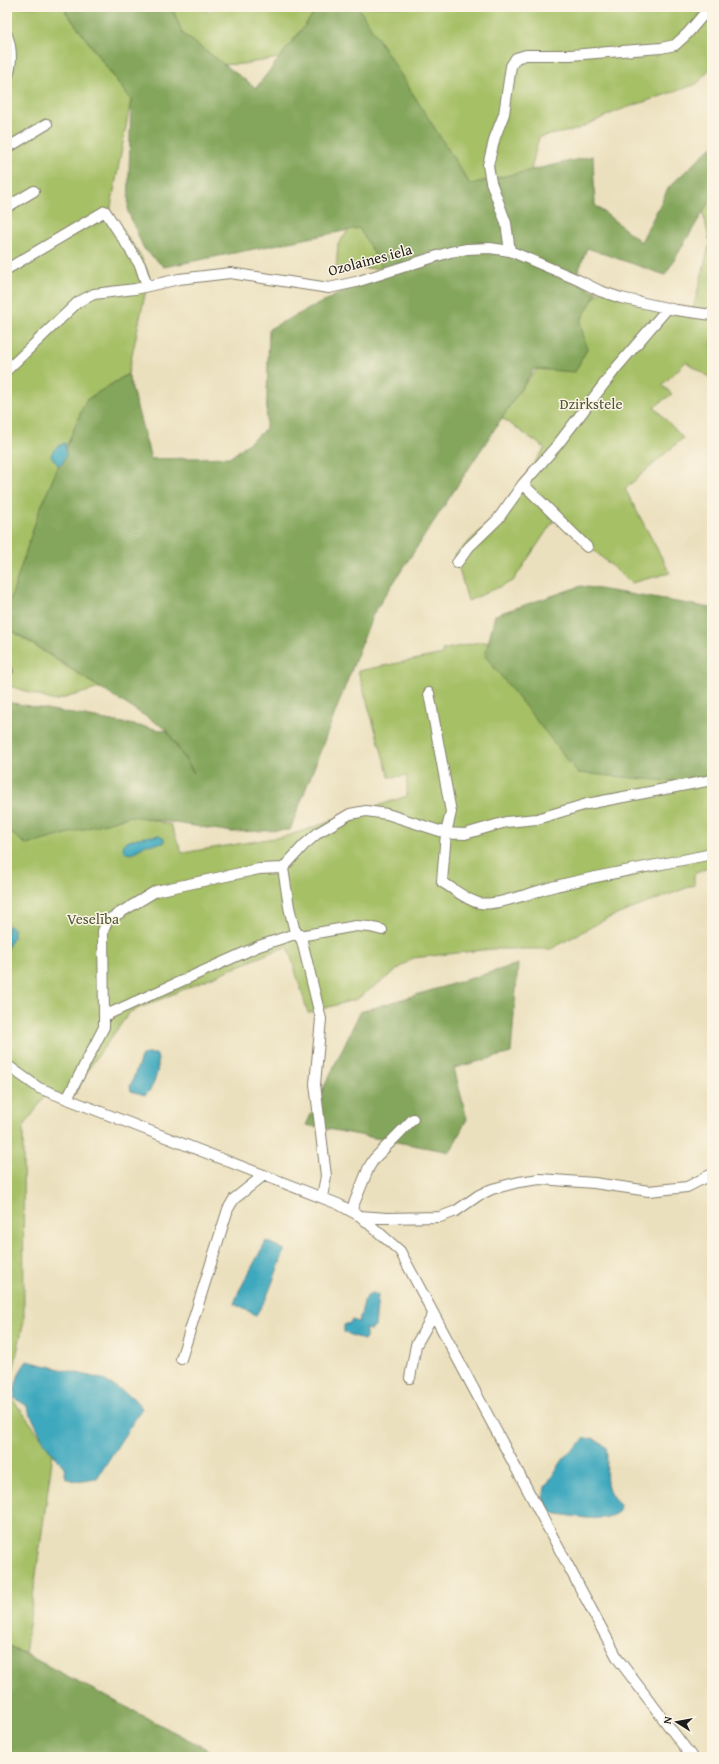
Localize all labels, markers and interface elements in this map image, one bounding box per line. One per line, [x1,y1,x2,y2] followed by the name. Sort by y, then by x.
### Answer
[326,238,414,281] street label: Ozolaines iela
[559,393,623,414] park label: Dzirkstele
[67,908,119,929] park label: Veselība
[657,1702,697,1742] north arrow
[659,1714,676,1725] text: N

